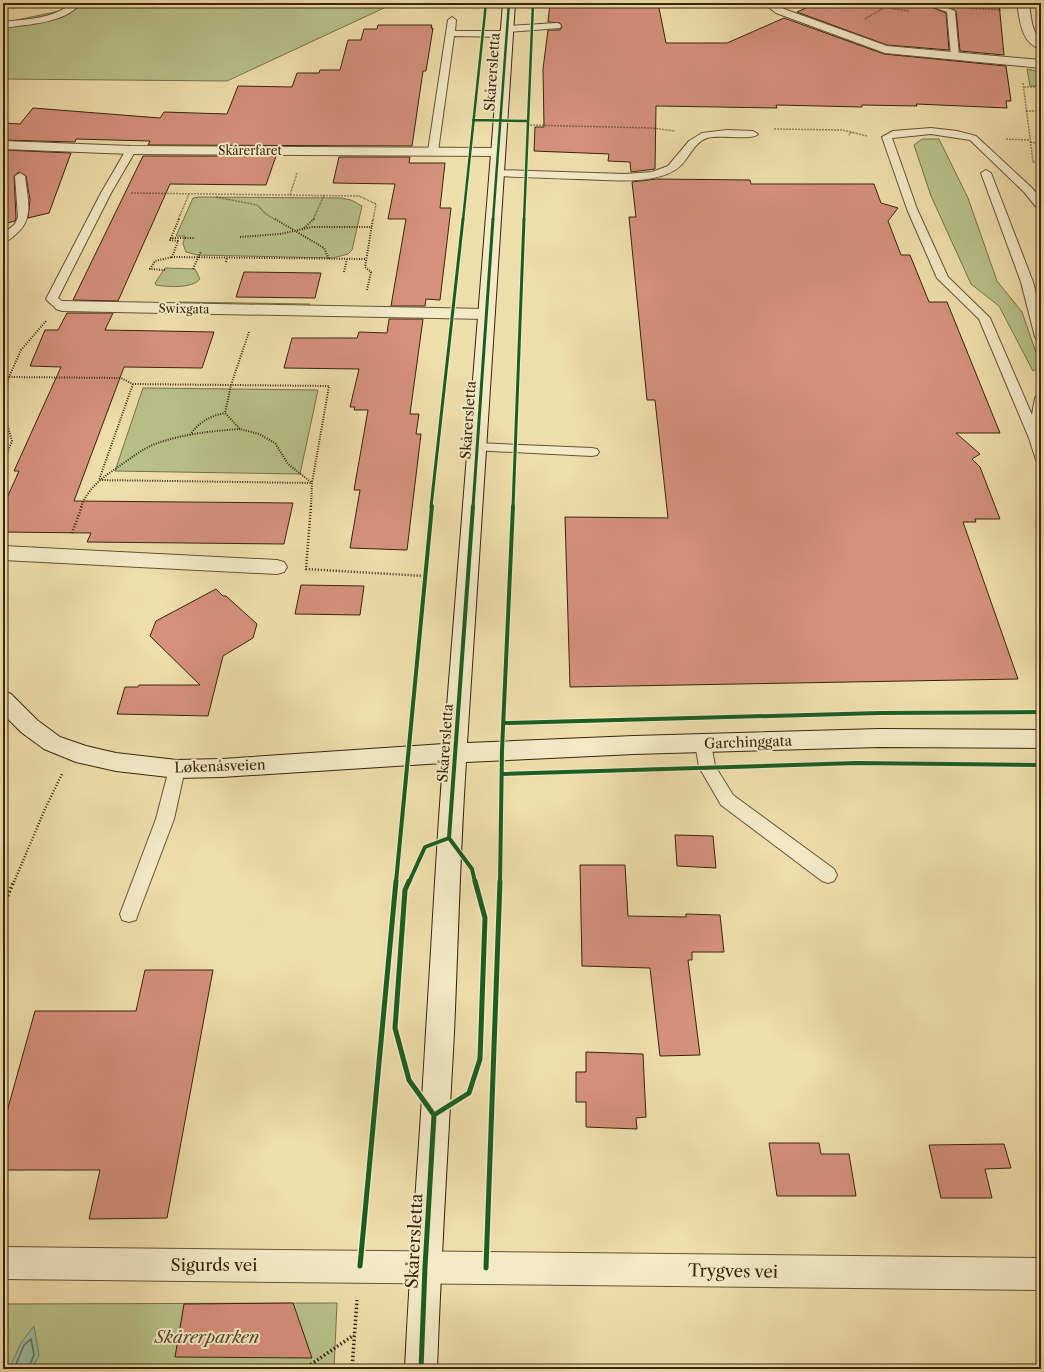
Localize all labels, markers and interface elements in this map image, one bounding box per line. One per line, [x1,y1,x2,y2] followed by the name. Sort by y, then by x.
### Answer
[480,32,504,112] street label: Skårersletta
[218,143,282,158] street label: Skårerfaret
[158,301,210,316] street label: Swixgata
[456,380,480,460] street label: Skårersletta
[433,703,457,783] street label: Skårersletta
[704,731,793,753] street label: Garchinggata
[174,755,266,777] street label: Løkenåsveien
[402,1193,426,1289] street label: Skårersletta
[171,1255,257,1275] street label: Sigurds vei
[688,1260,778,1282] street label: Trygves vei
[154,1327,259,1347] park label: Skårerparken

